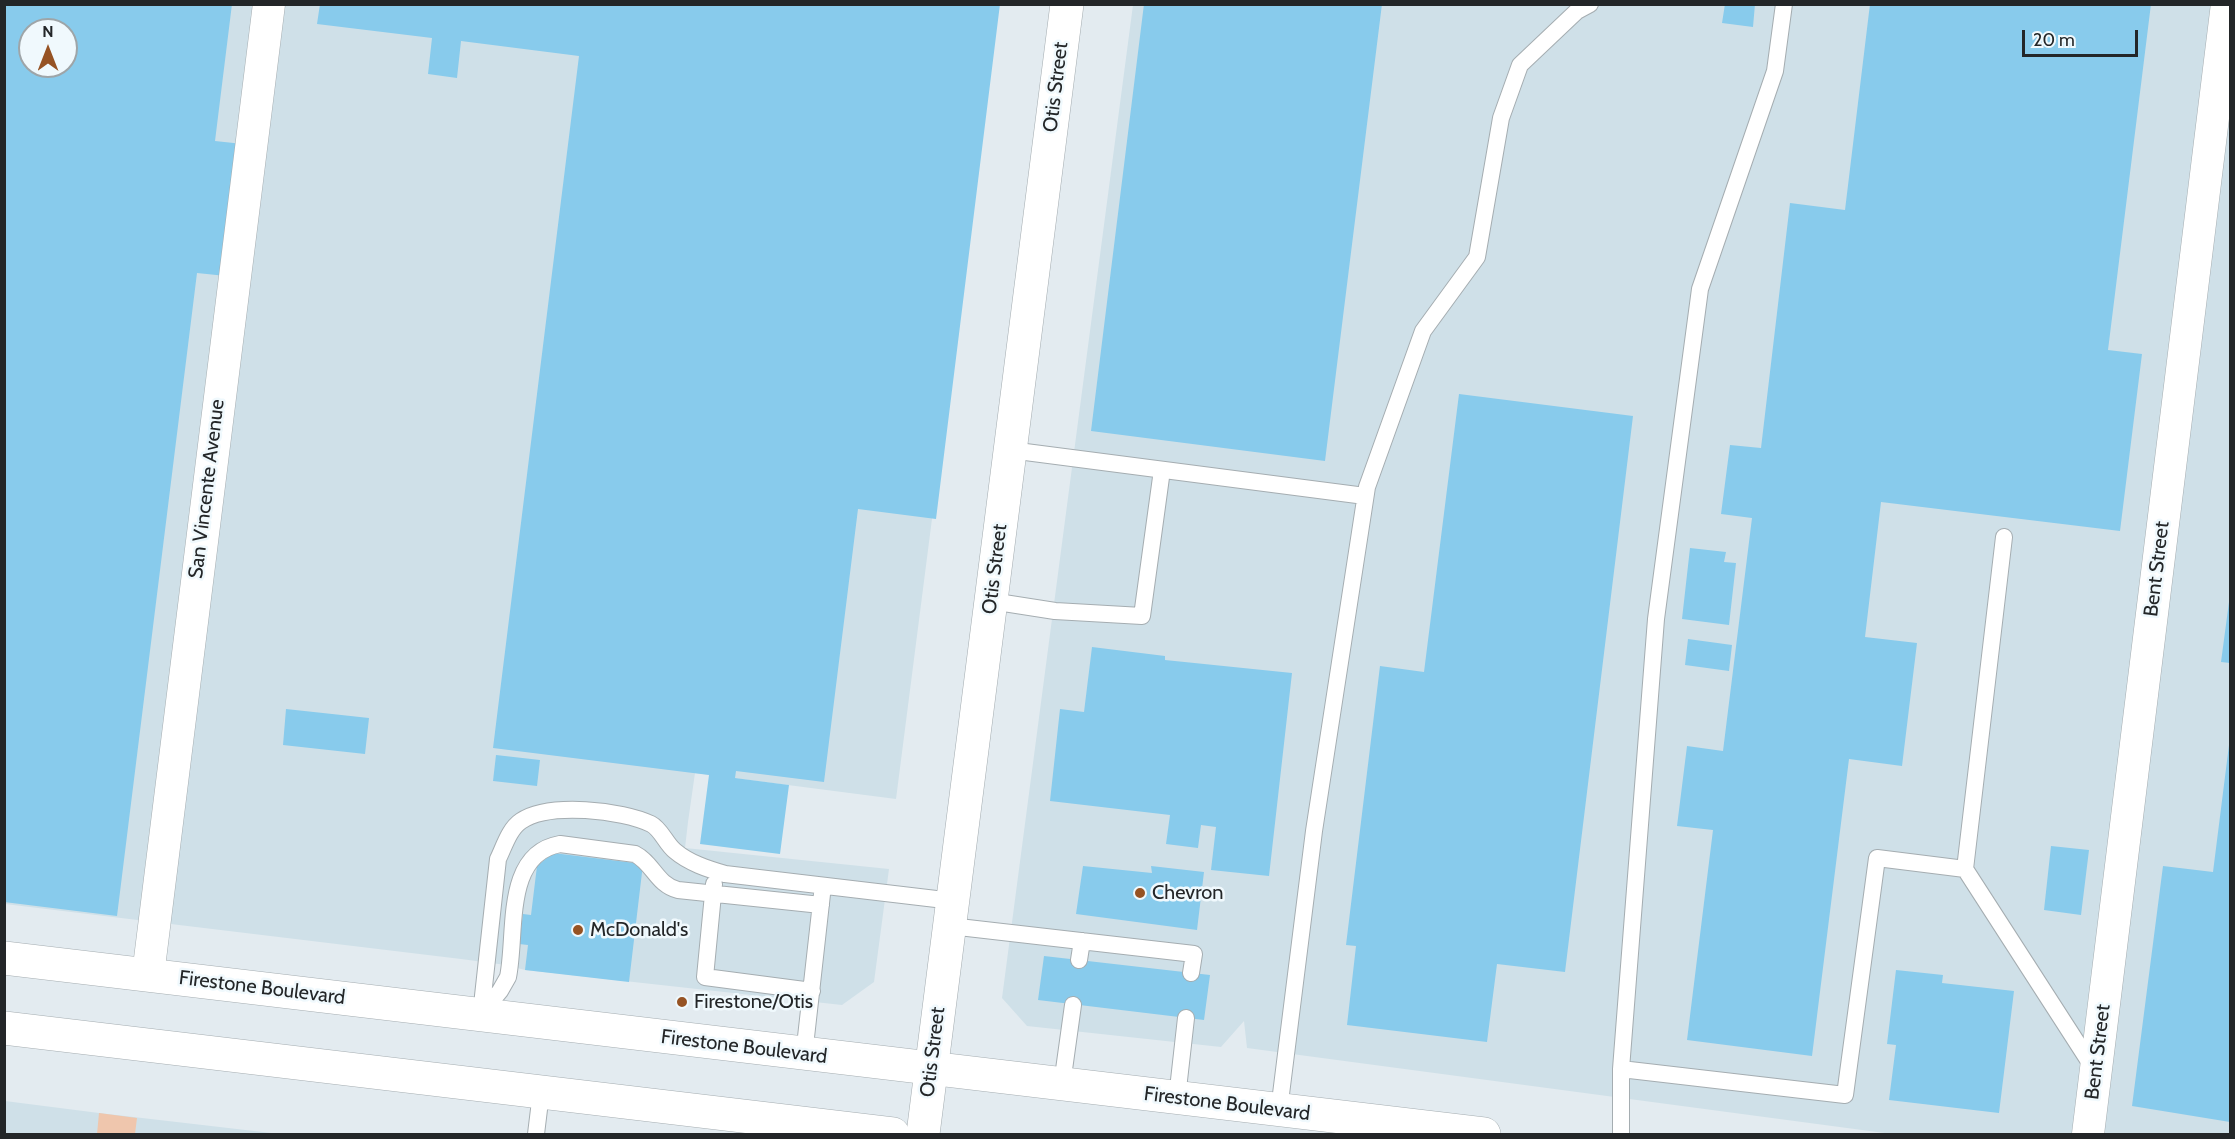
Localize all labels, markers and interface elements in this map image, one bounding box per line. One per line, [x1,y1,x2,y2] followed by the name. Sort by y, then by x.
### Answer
[18,18,78,78] north arrow
[2025,18,2140,56] scale bar
[42,22,54,41] text: N
[2033,29,2075,51] text: 20 m
[1039,41,1073,133] street label: Otis Street
[184,398,230,580] street label: San Vincente Avenue
[2139,520,2175,618] street label: Bent Street
[978,523,1012,615] street label: Otis Street
[1152,881,1223,905] place label: Chevron
[1133,886,1147,900] marker: Chevron
[590,918,688,942] place label: McDonald's
[571,923,585,937] marker: McDonald's
[177,966,347,1010] street label: Firestone Boulevard
[694,990,813,1014] place label: Firestone/Otis
[675,995,689,1009] marker: Firestone/Otis
[2080,1003,2116,1101] street label: Bent Street
[916,1006,950,1098] street label: Otis Street
[659,1025,829,1069] street label: Firestone Boulevard
[1142,1082,1312,1126] street label: Firestone Boulevard

